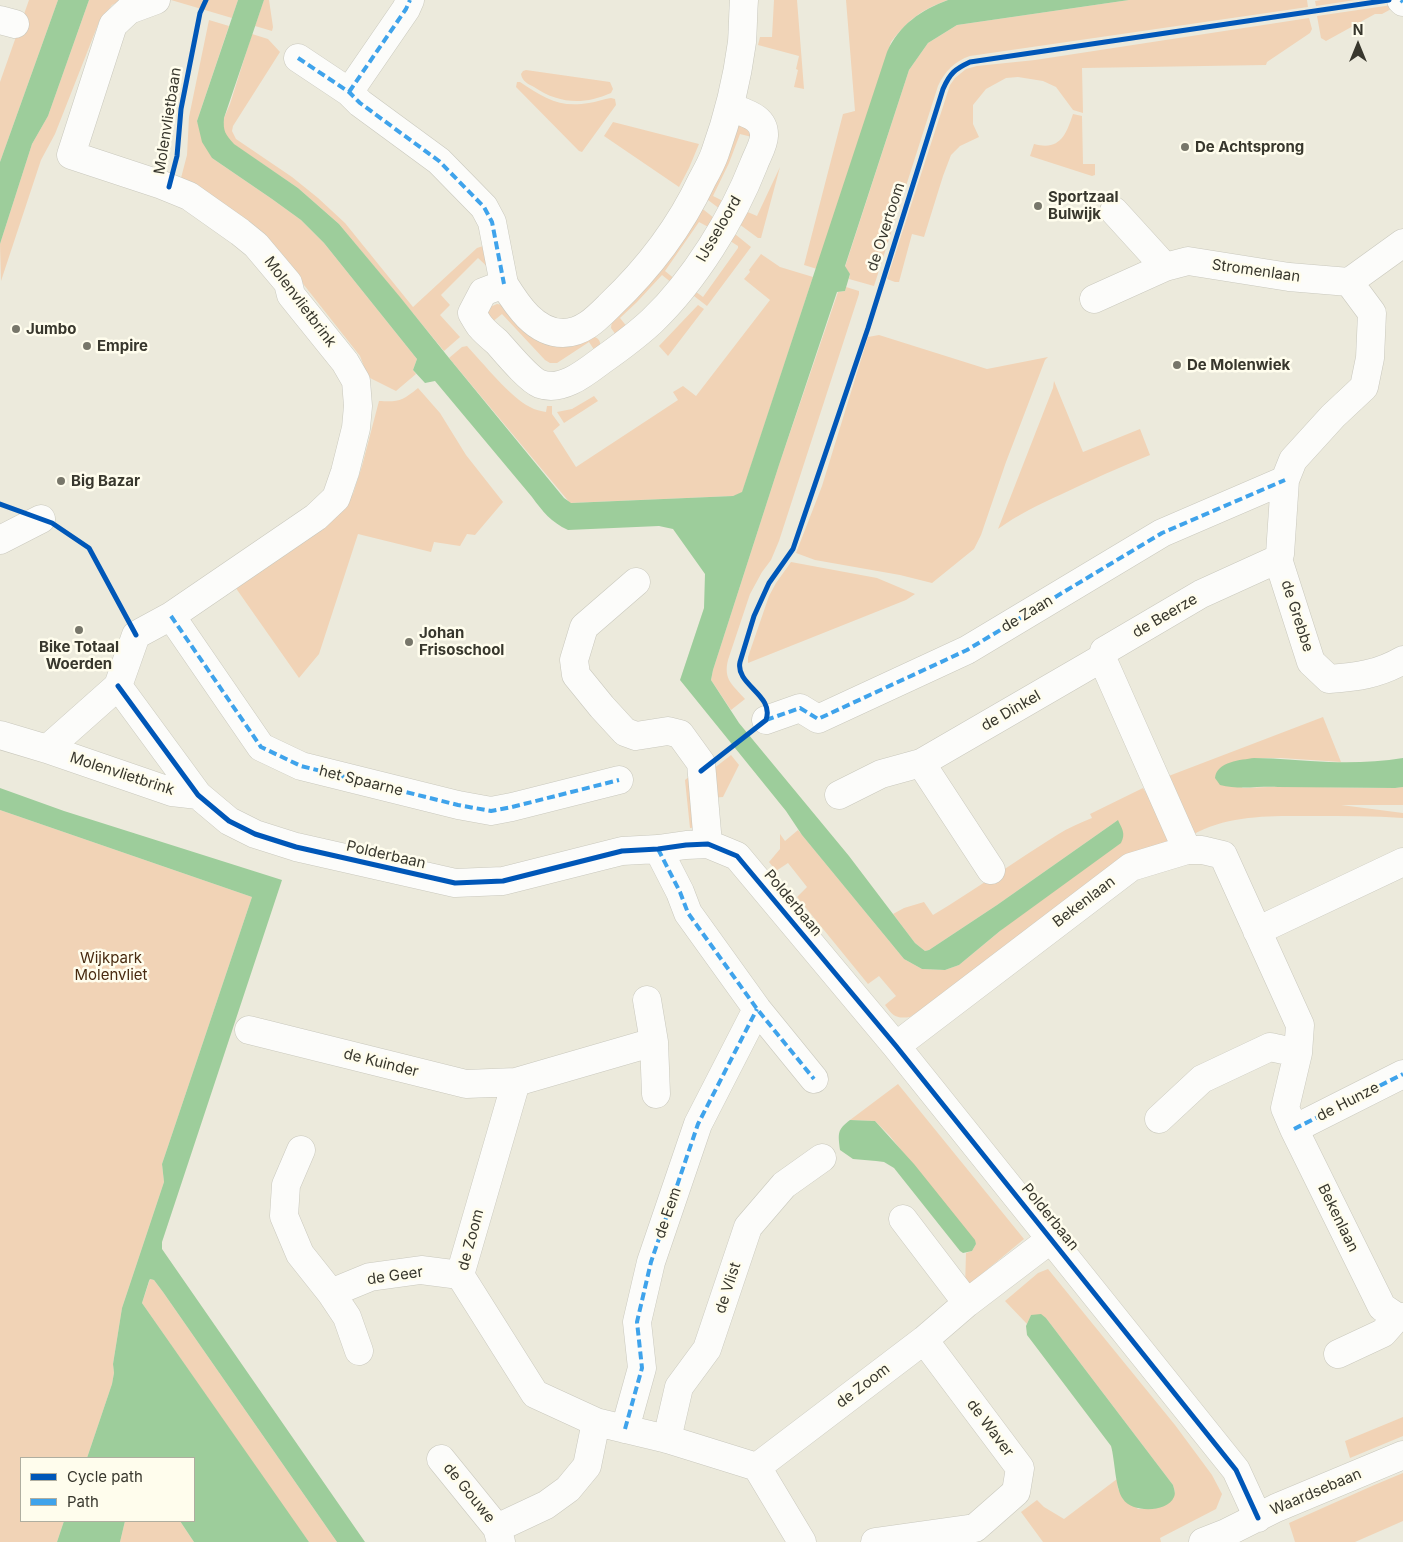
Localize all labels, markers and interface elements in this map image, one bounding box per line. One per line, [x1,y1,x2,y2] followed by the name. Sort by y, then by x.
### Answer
[1333,20,1383,70] north arrow
[1353,21,1363,38] text: N
[151,66,185,176] street label: Molenvlietbaan
[1195,138,1304,156] place label: De Achtsprong
[1179,141,1191,153] marker: De Achtsprong
[863,180,909,274] street label: de Overtoom
[1048,188,1118,223] place label: Sportzaal Bulwijk
[693,193,745,265] street label: IJsseloord
[1032,200,1044,212] marker: Sportzaal Bulwijk
[260,253,340,351] street label: Molenvlietbrink
[1211,256,1301,286] street label: Stromenlaan
[26,320,76,338] place label: Jumbo
[10,323,22,335] marker: Jumbo
[97,337,148,355] place label: Empire
[81,340,93,352] marker: Empire
[1187,356,1290,374] place label: De Molenwiek
[1171,359,1183,371] marker: De Molenwiek
[71,472,140,490] place label: Big Bazar
[55,475,67,487] marker: Big Bazar
[1277,578,1317,654] street label: de Grebbe
[1129,590,1201,642] street label: de Beerze
[998,592,1056,636] street label: de Zaan
[73,624,85,636] marker: Bike Totaal Woerden
[419,624,504,659] place label: Johan Frisoschool
[403,636,415,648] marker: Johan Frisoschool
[39,638,119,673] place label: Bike Totaal Woerden
[978,687,1044,735] street label: de Dinkel
[67,749,177,799] street label: Molenvlietbrink
[317,762,405,800] street label: het Spaarne
[345,837,427,873] street label: Polderbaan
[760,866,826,940] street label: Polderbaan
[1049,873,1119,931] street label: Bekenlaan
[75,949,147,984] park label: Wijkpark Molenvliet
[342,1045,420,1081] street label: de Kuinder
[1314,1079,1382,1125] street label: de Hunze
[1018,1180,1082,1254] street label: Polderbaan
[1314,1181,1362,1255] street label: Bekenlaan
[651,1185,685,1241] street label: de Eem
[454,1207,488,1273] street label: de Zoom
[711,1260,745,1316] street label: de Vlist
[366,1263,424,1289] street label: de Geer
[833,1360,893,1412] street label: de Zoom
[963,1396,1017,1460] street label: de Waver
[20,1457,195,1522] legend
[439,1459,499,1527] street label: de Gouwe
[1268,1465,1364,1519] street label: Waardsebaan
[67,1467,143,1486] text: Cycle path
[67,1492,99,1511] text: Path

